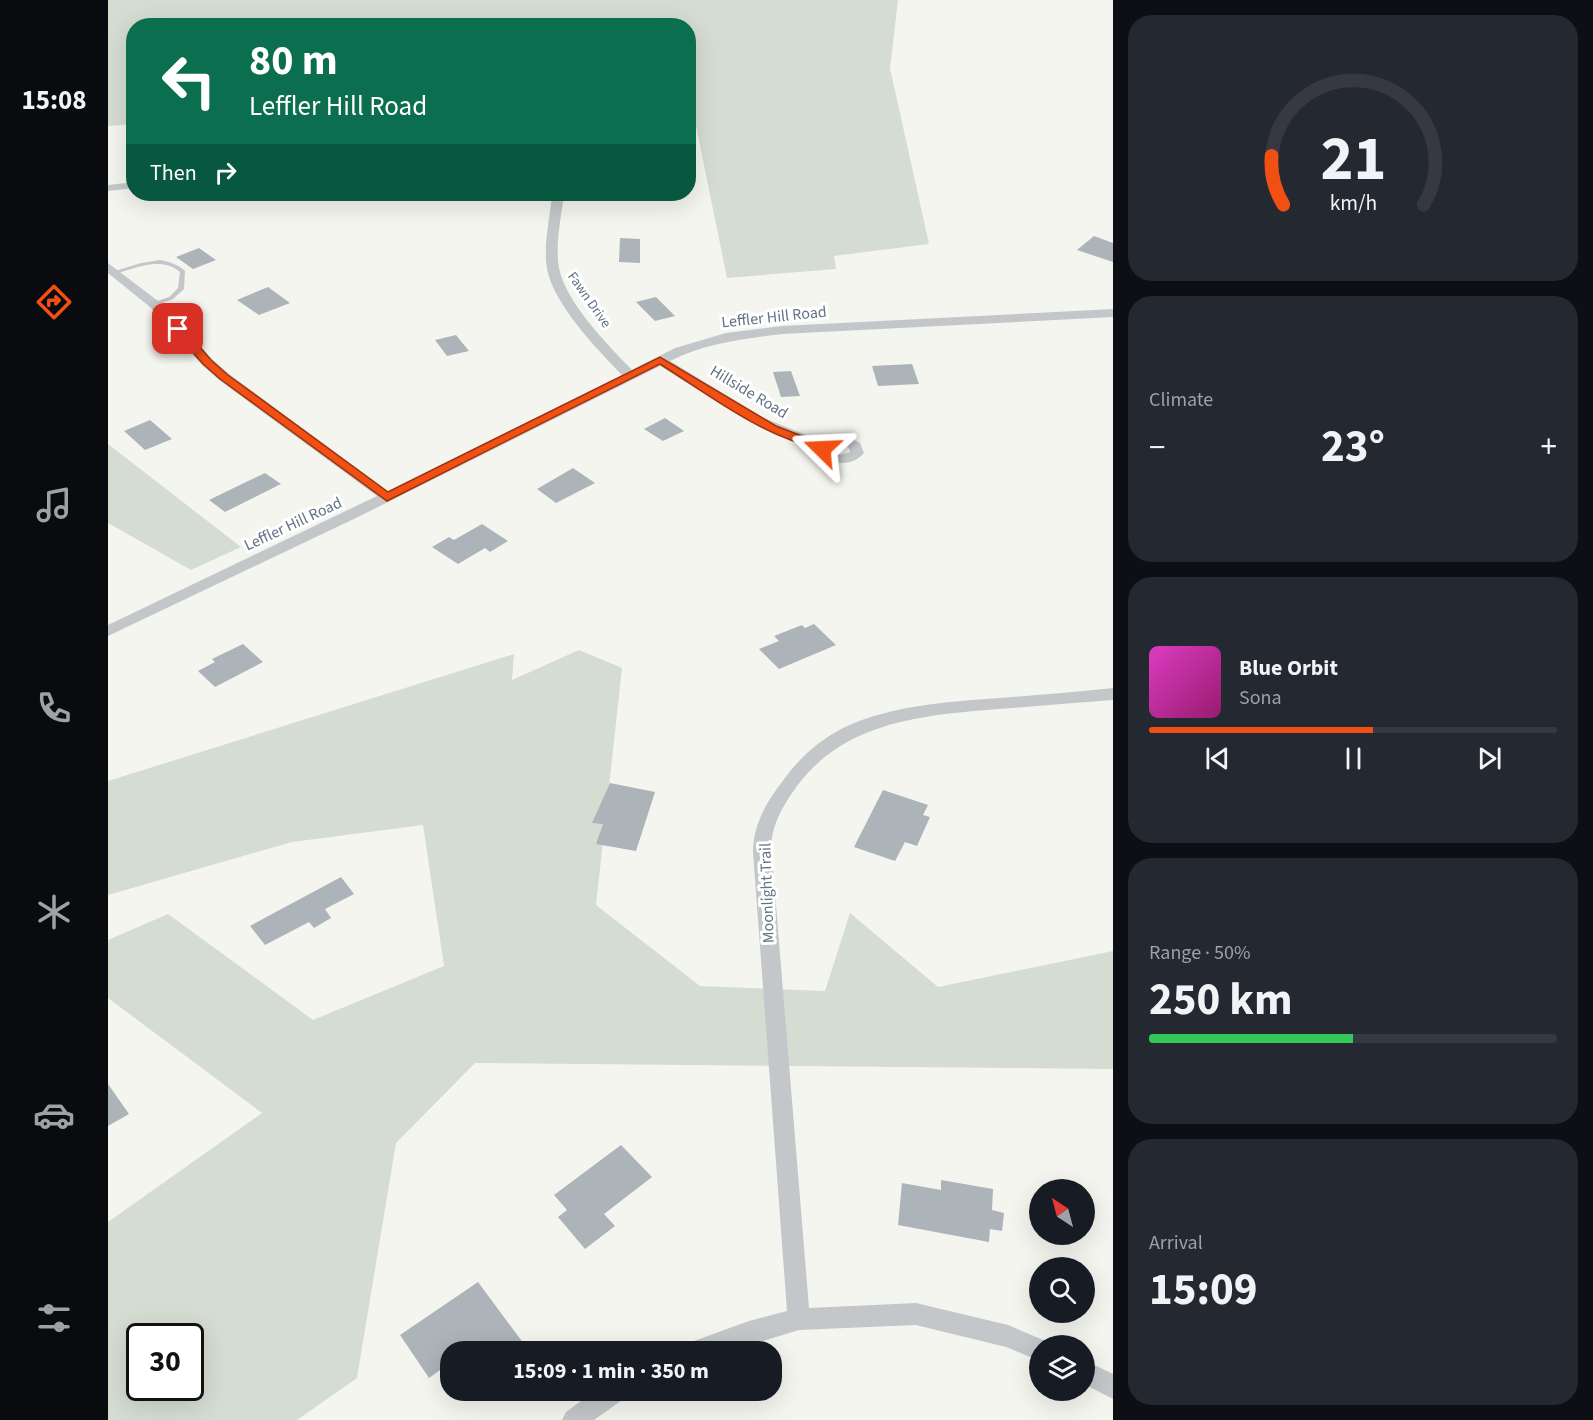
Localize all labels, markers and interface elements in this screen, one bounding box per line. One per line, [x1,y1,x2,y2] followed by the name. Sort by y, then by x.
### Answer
[249,31,338,91] text: 80 m
[150,42,228,120] icon: left
[21,81,87,120] text: 15:08
[249,87,427,126] text: Leffler Hill Road
[1320,115,1386,204] text: 21
[209,156,242,189] icon: right
[150,157,197,189] text: Then
[1329,188,1377,219] text: km/h
[562,268,616,332] street label: Fawn Drive
[33,281,75,323] icon: directions
[720,301,828,333] street label: Leffler Hill Road
[152,303,203,354] pin
[161,312,194,345] icon: arrive
[706,360,792,424] street label: Hillside Road
[1149,386,1213,414] text: Climate
[1321,415,1385,479] text: 23°
[790,417,854,481] position arrow
[1149,424,1165,471] text: −
[1541,424,1557,471] text: +
[33,484,75,526] icon: music
[241,492,345,556] street label: Leffler Hill Road
[1239,652,1338,684] text: Blue Orbit
[1239,684,1282,712] text: Sona
[33,687,75,729] icon: phone
[1201,742,1234,775] icon: previous
[1337,742,1370,775] icon: pause
[1473,742,1506,775] icon: next
[754,843,780,943] street label: Moonlight Trail
[33,891,75,933] icon: climate
[1149,939,1250,967] text: Range · 50%
[1149,968,1293,1032] text: 250 km
[33,1094,75,1136] icon: car
[1029,1179,1095,1245] north arrow
[1029,1179,1095,1401] map controls
[1149,1229,1203,1257] text: Arrival
[1029,1257,1095,1323] button: search
[1149,1258,1258,1322] text: 15:09
[33,1297,75,1339] icon: filters
[126,1323,204,1401] speed limit sign: 30
[1029,1335,1095,1401] button: layers
[513,1355,709,1387] text: 15:09 · 1 min · 350 m

